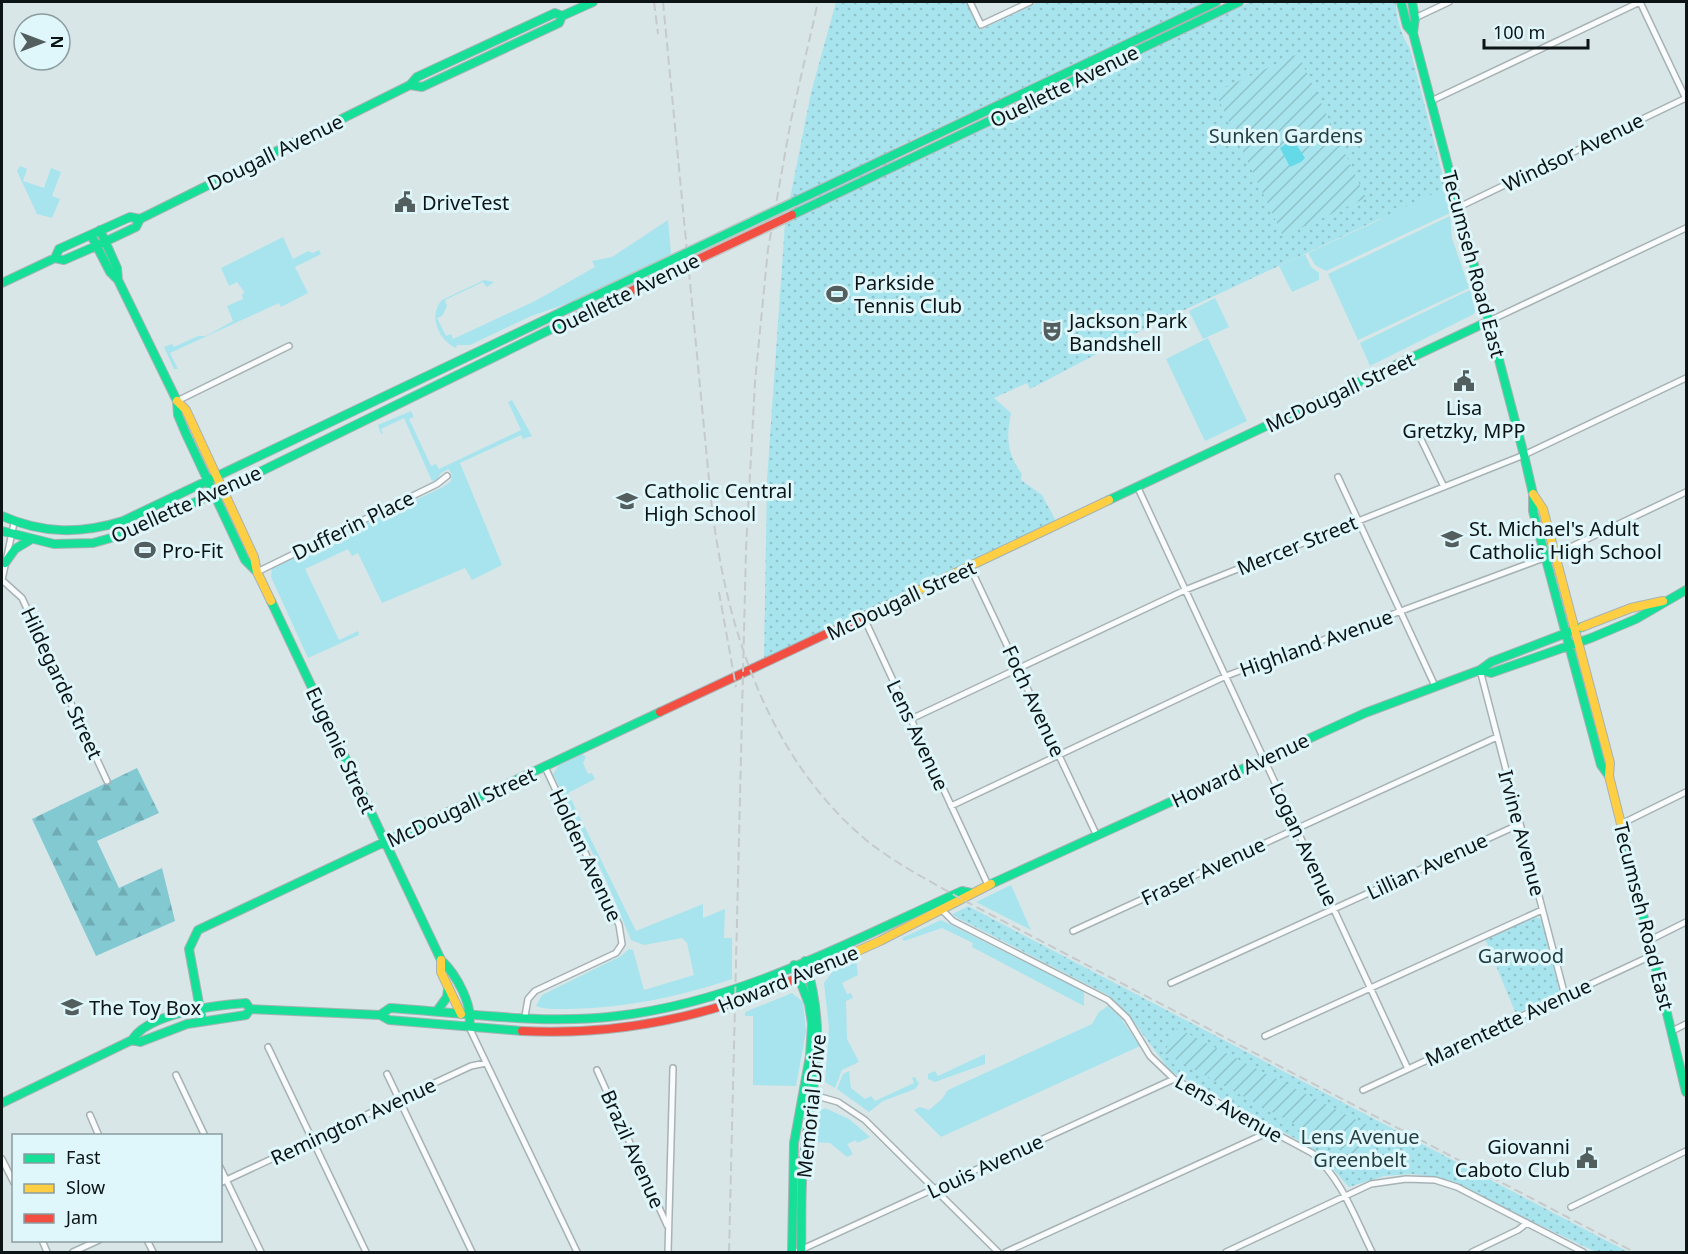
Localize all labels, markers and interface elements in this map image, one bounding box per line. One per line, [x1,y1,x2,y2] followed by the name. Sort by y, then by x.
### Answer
[12,12,72,72] north arrow
[1484,12,1588,50] scale bar
[1493,20,1545,44] text: 100 m
[46,35,68,49] text: N
[985,38,1143,134] street label: Ouellette Avenue
[1498,106,1648,198] street label: Windsor Avenue
[202,107,348,197] street label: Dougall Avenue
[1209,122,1363,149] park label: Sunken Gardens
[1436,168,1512,360] street label: Tecumseh Road East
[422,189,509,216] place label: DriveTest
[393,190,417,214] public building icon: DriveTest
[546,246,704,342] street label: Ouellette Avenue
[854,269,962,319] place label: Parkside Tennis Club
[825,282,849,306] sports icon: Parkside Tennis Club
[1067,307,1188,357] place label: Jackson Park Bandshell
[1040,319,1064,343] theatre icon: Jackson Park Bandshell
[1261,346,1419,438] street label: McDougall Street
[1452,369,1476,393] public building icon: Lisa Gretzky, MPP
[1402,394,1526,444] place label: Lisa Gretzky, MPP
[107,459,265,549] street label: Ouellette Avenue
[644,477,792,527] place label: Catholic Central High School
[288,484,418,566] street label: Dufferin Place
[615,489,639,513] school or university icon: Catholic Central High School
[1233,509,1361,581] street label: Mercer Street
[1469,515,1662,565] place label: St. Michael's Adult Catholic High School
[1440,527,1464,551] school or university icon: St. Michael's Adult Catholic High School
[162,537,223,564] place label: Pro-Fit
[133,538,157,562] sports icon: Pro-Fit
[822,554,980,646] street label: McDougall Street
[15,603,109,763] street label: Hildegarde Street
[1236,603,1396,683] street label: Highland Avenue
[996,641,1072,761] street label: Foch Avenue
[881,675,955,795] street label: Lens Avenue
[300,682,382,818] street label: Eugenie Street
[1167,726,1313,814] street label: Howard Avenue
[382,761,540,853] street label: McDougall Street
[1492,767,1552,899] street label: Irvine Avenue
[1263,778,1345,910] street label: Logan Avenue
[543,784,629,926] street label: Holden Avenue
[1608,819,1680,1013] street label: Tecumseh Road East
[1362,826,1492,906] street label: Lillian Avenue
[1137,830,1269,912] street label: Fraser Avenue
[714,939,862,1019] street label: Howard Avenue
[1478,942,1564,969] park label: Garwood
[1421,972,1595,1072] street label: Marentette Avenue
[89,994,201,1021] place label: The Toy Box
[60,995,84,1019] school or university icon: The Toy Box
[790,1033,832,1179] street label: Memorial Drive
[1170,1067,1288,1149] street label: Lens Avenue
[266,1071,440,1171] street label: Remington Avenue
[595,1085,671,1213] street label: Brazil Avenue
[1300,1123,1420,1173] park label: Lens Avenue Greenbelt
[923,1127,1047,1205] street label: Louis Avenue
[1455,1133,1570,1183] place label: Giovanni Caboto Club
[12,1134,222,1242] legend
[66,1145,101,1169] text: Fast
[1575,1146,1599,1170] public building icon: Giovanni Caboto Club
[66,1175,105,1199] text: Slow
[64,1205,98,1229] text: Jam

